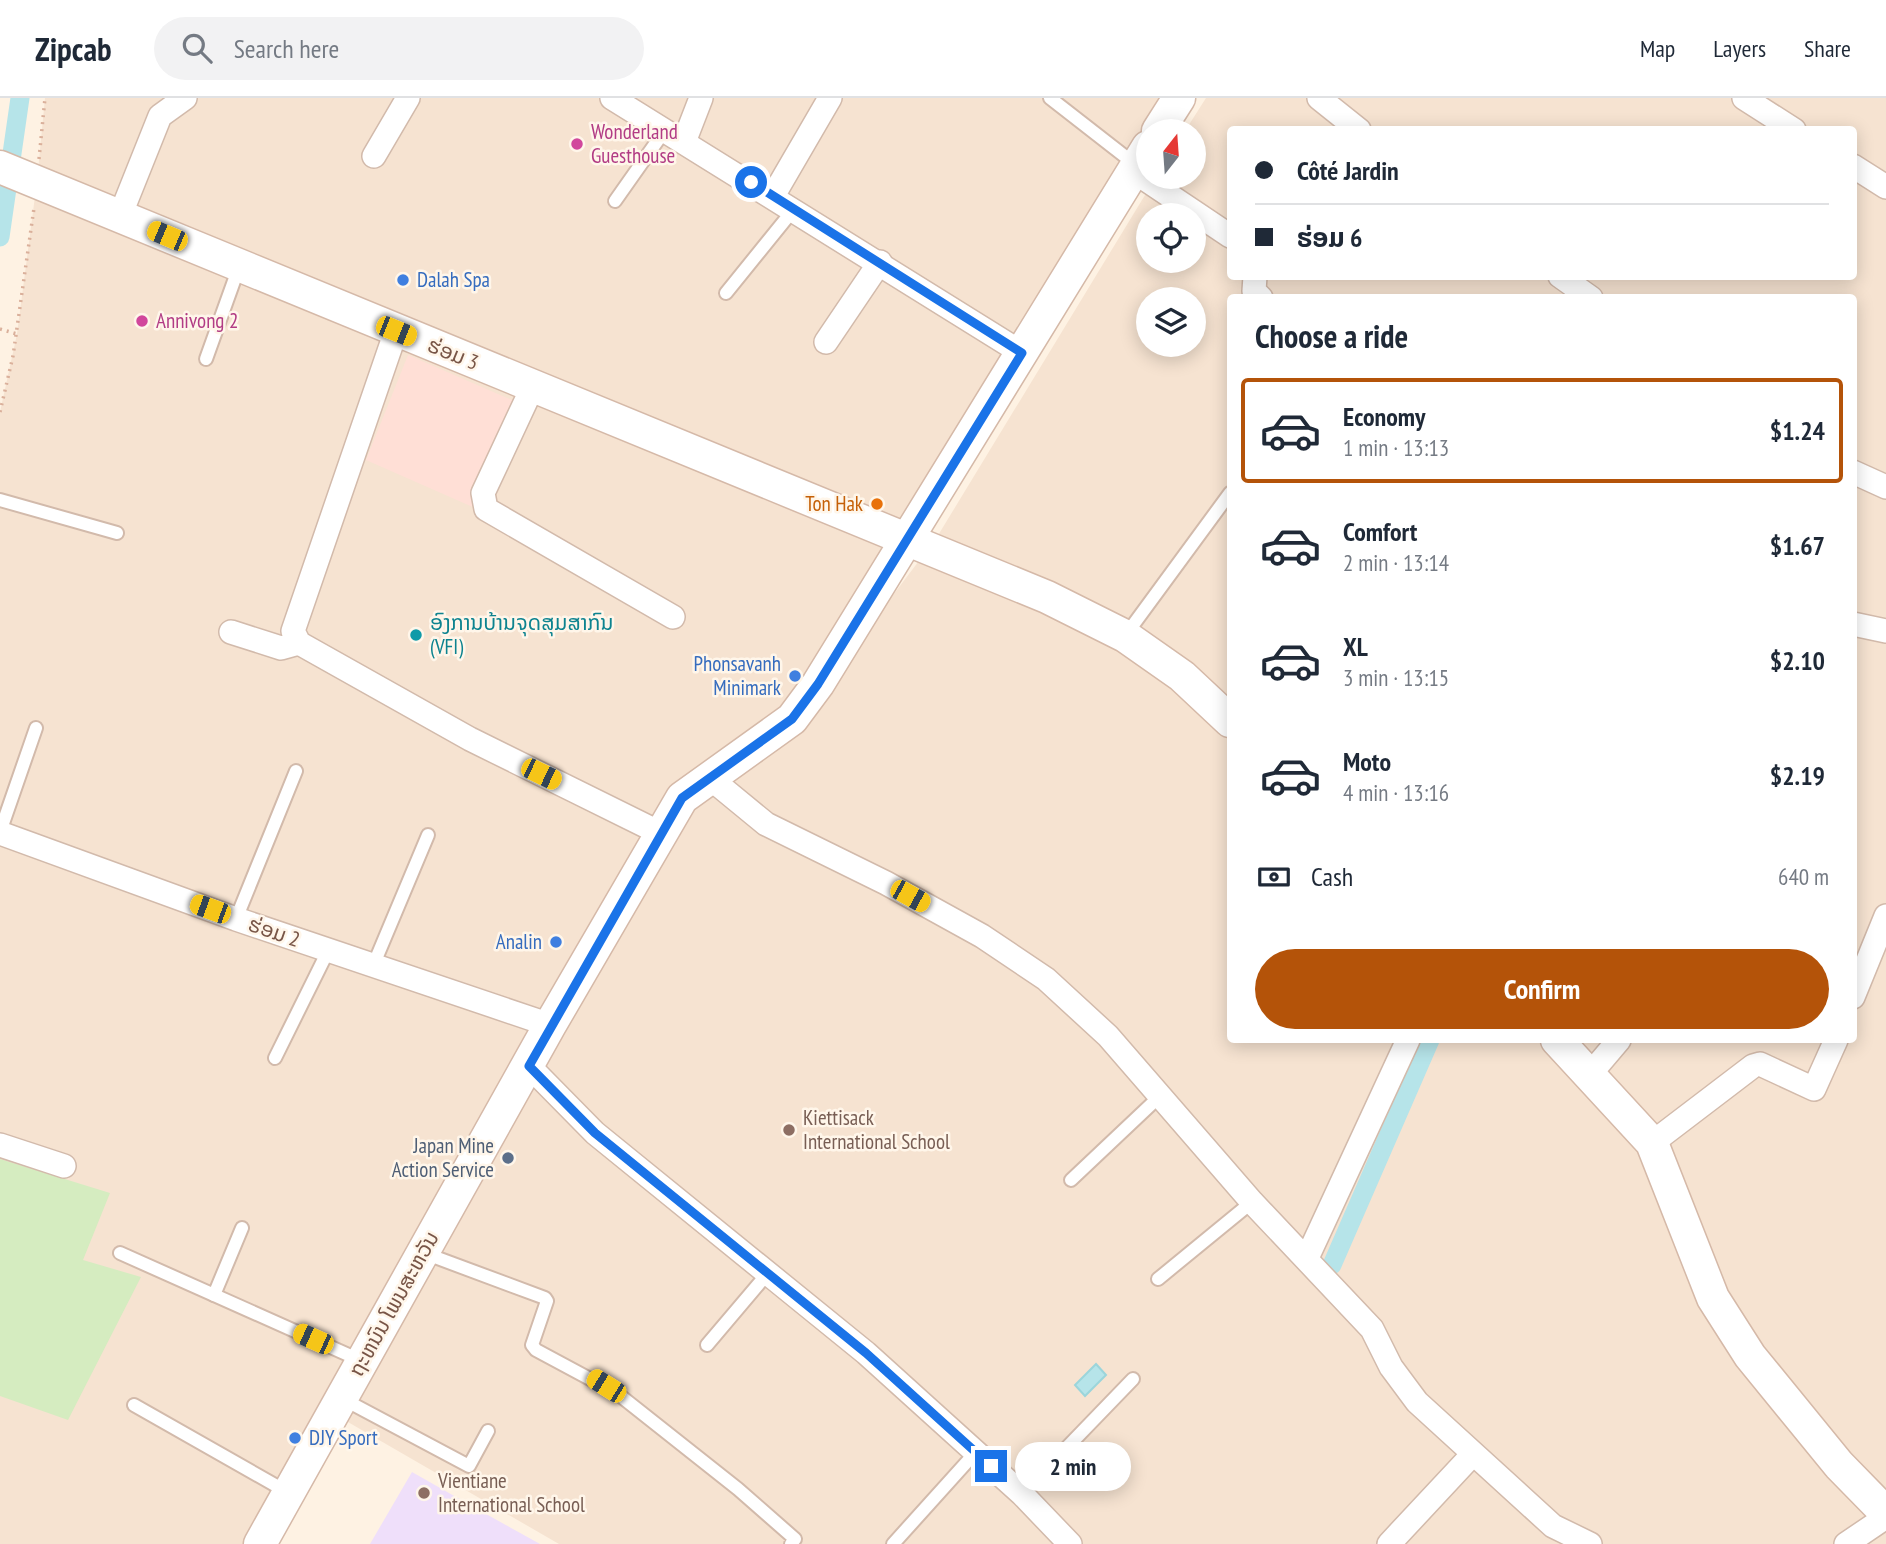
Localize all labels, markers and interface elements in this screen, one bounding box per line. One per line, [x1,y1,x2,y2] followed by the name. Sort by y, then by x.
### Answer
[154,17,644,80] search box
[35,27,112,70] text: Zipcab
[178,29,216,67] icon: search
[234,32,339,65] text: Search here
[1640,33,1675,64] text: Map
[1713,33,1766,64] text: Layers
[1804,33,1851,64] text: Share
[591,118,678,169] place label: Wonderland Guesthouse
[1136,119,1206,189] north arrow
[1136,119,1206,357] map controls
[569,136,585,152] marker: Wonderland Guesthouse
[1297,154,1399,187] text: Côté Jardin
[735,166,767,198] route start
[1136,203,1206,273] button: locate
[144,218,191,254] car
[1297,221,1362,254] text: ຮ່ອມ 6
[417,266,490,293] place label: Dalah Spa
[395,272,411,288] marker: Dalah Spa
[1136,287,1206,357] button: layers
[156,307,238,334] place label: Annivong 2
[134,313,150,329] marker: Annivong 2
[373,313,420,349] car
[1255,315,1408,357] text: Choose a ride
[424,331,483,376] street label: ຮ່ອມ 3
[1259,399,1322,462] icon: car
[1343,400,1425,433] text: Economy
[1770,414,1825,447] text: $1.24
[1343,433,1449,462] text: 1 min · 13:13
[805,490,863,517] place label: Ton Hak
[869,496,885,512] marker: Ton Hak
[1259,514,1322,577] icon: car
[1343,515,1417,548] text: Comfort
[1770,529,1825,562] text: $1.67
[1343,548,1449,577] text: 2 min · 13:14
[430,609,613,660] place label: ອົງການບ້ານຈຸດສຸມສາກົນ (VFI)
[408,627,424,643] marker: ອົງການບ້ານຈຸດສຸມສາກົນ (VFI)
[1259,629,1322,692] icon: car
[1343,630,1368,663] text: XL
[1770,644,1825,677] text: $2.10
[693,650,781,701] place label: Phonsavanh Minimark
[1343,663,1449,692] text: 3 min · 13:15
[787,668,803,684] marker: Phonsavanh Minimark
[1259,744,1322,807] icon: car
[1343,745,1391,778] text: Moto
[518,755,565,793] car
[1770,759,1825,792] text: $2.19
[1343,778,1449,807] text: 4 min · 13:16
[1255,858,1293,896] icon: cash
[1311,860,1353,893] text: Cash
[1778,862,1829,891] text: 640 m
[887,877,934,915] car
[187,892,234,926] car
[245,910,303,953] street label: ຮ່ອມ 2
[496,928,542,955] place label: Analin
[548,934,564,950] marker: Analin
[1255,949,1829,1029] button: Confirm
[803,1104,950,1155] place label: Kiettisack International School
[781,1122,797,1138] marker: Kiettisack International School
[392,1132,494,1183] place label: Japan Mine Action Service
[500,1150,516,1166] marker: Japan Mine Action Service
[342,1226,445,1381] street label: ຖະຫນົນ ໂພນສະຫວັນ
[290,1321,337,1357] car
[583,1366,630,1406] car
[309,1424,378,1451] place label: DJY Sport
[287,1430,303,1446] marker: DJY Sport
[1016,1442,1131,1490] callout: 2 min
[975,1450,1007,1482] route end
[1050,1452,1096,1481] text: 2 min
[437,1467,585,1518] place label: Vientiane International School
[416,1485,432,1501] marker: Vientiane International School

